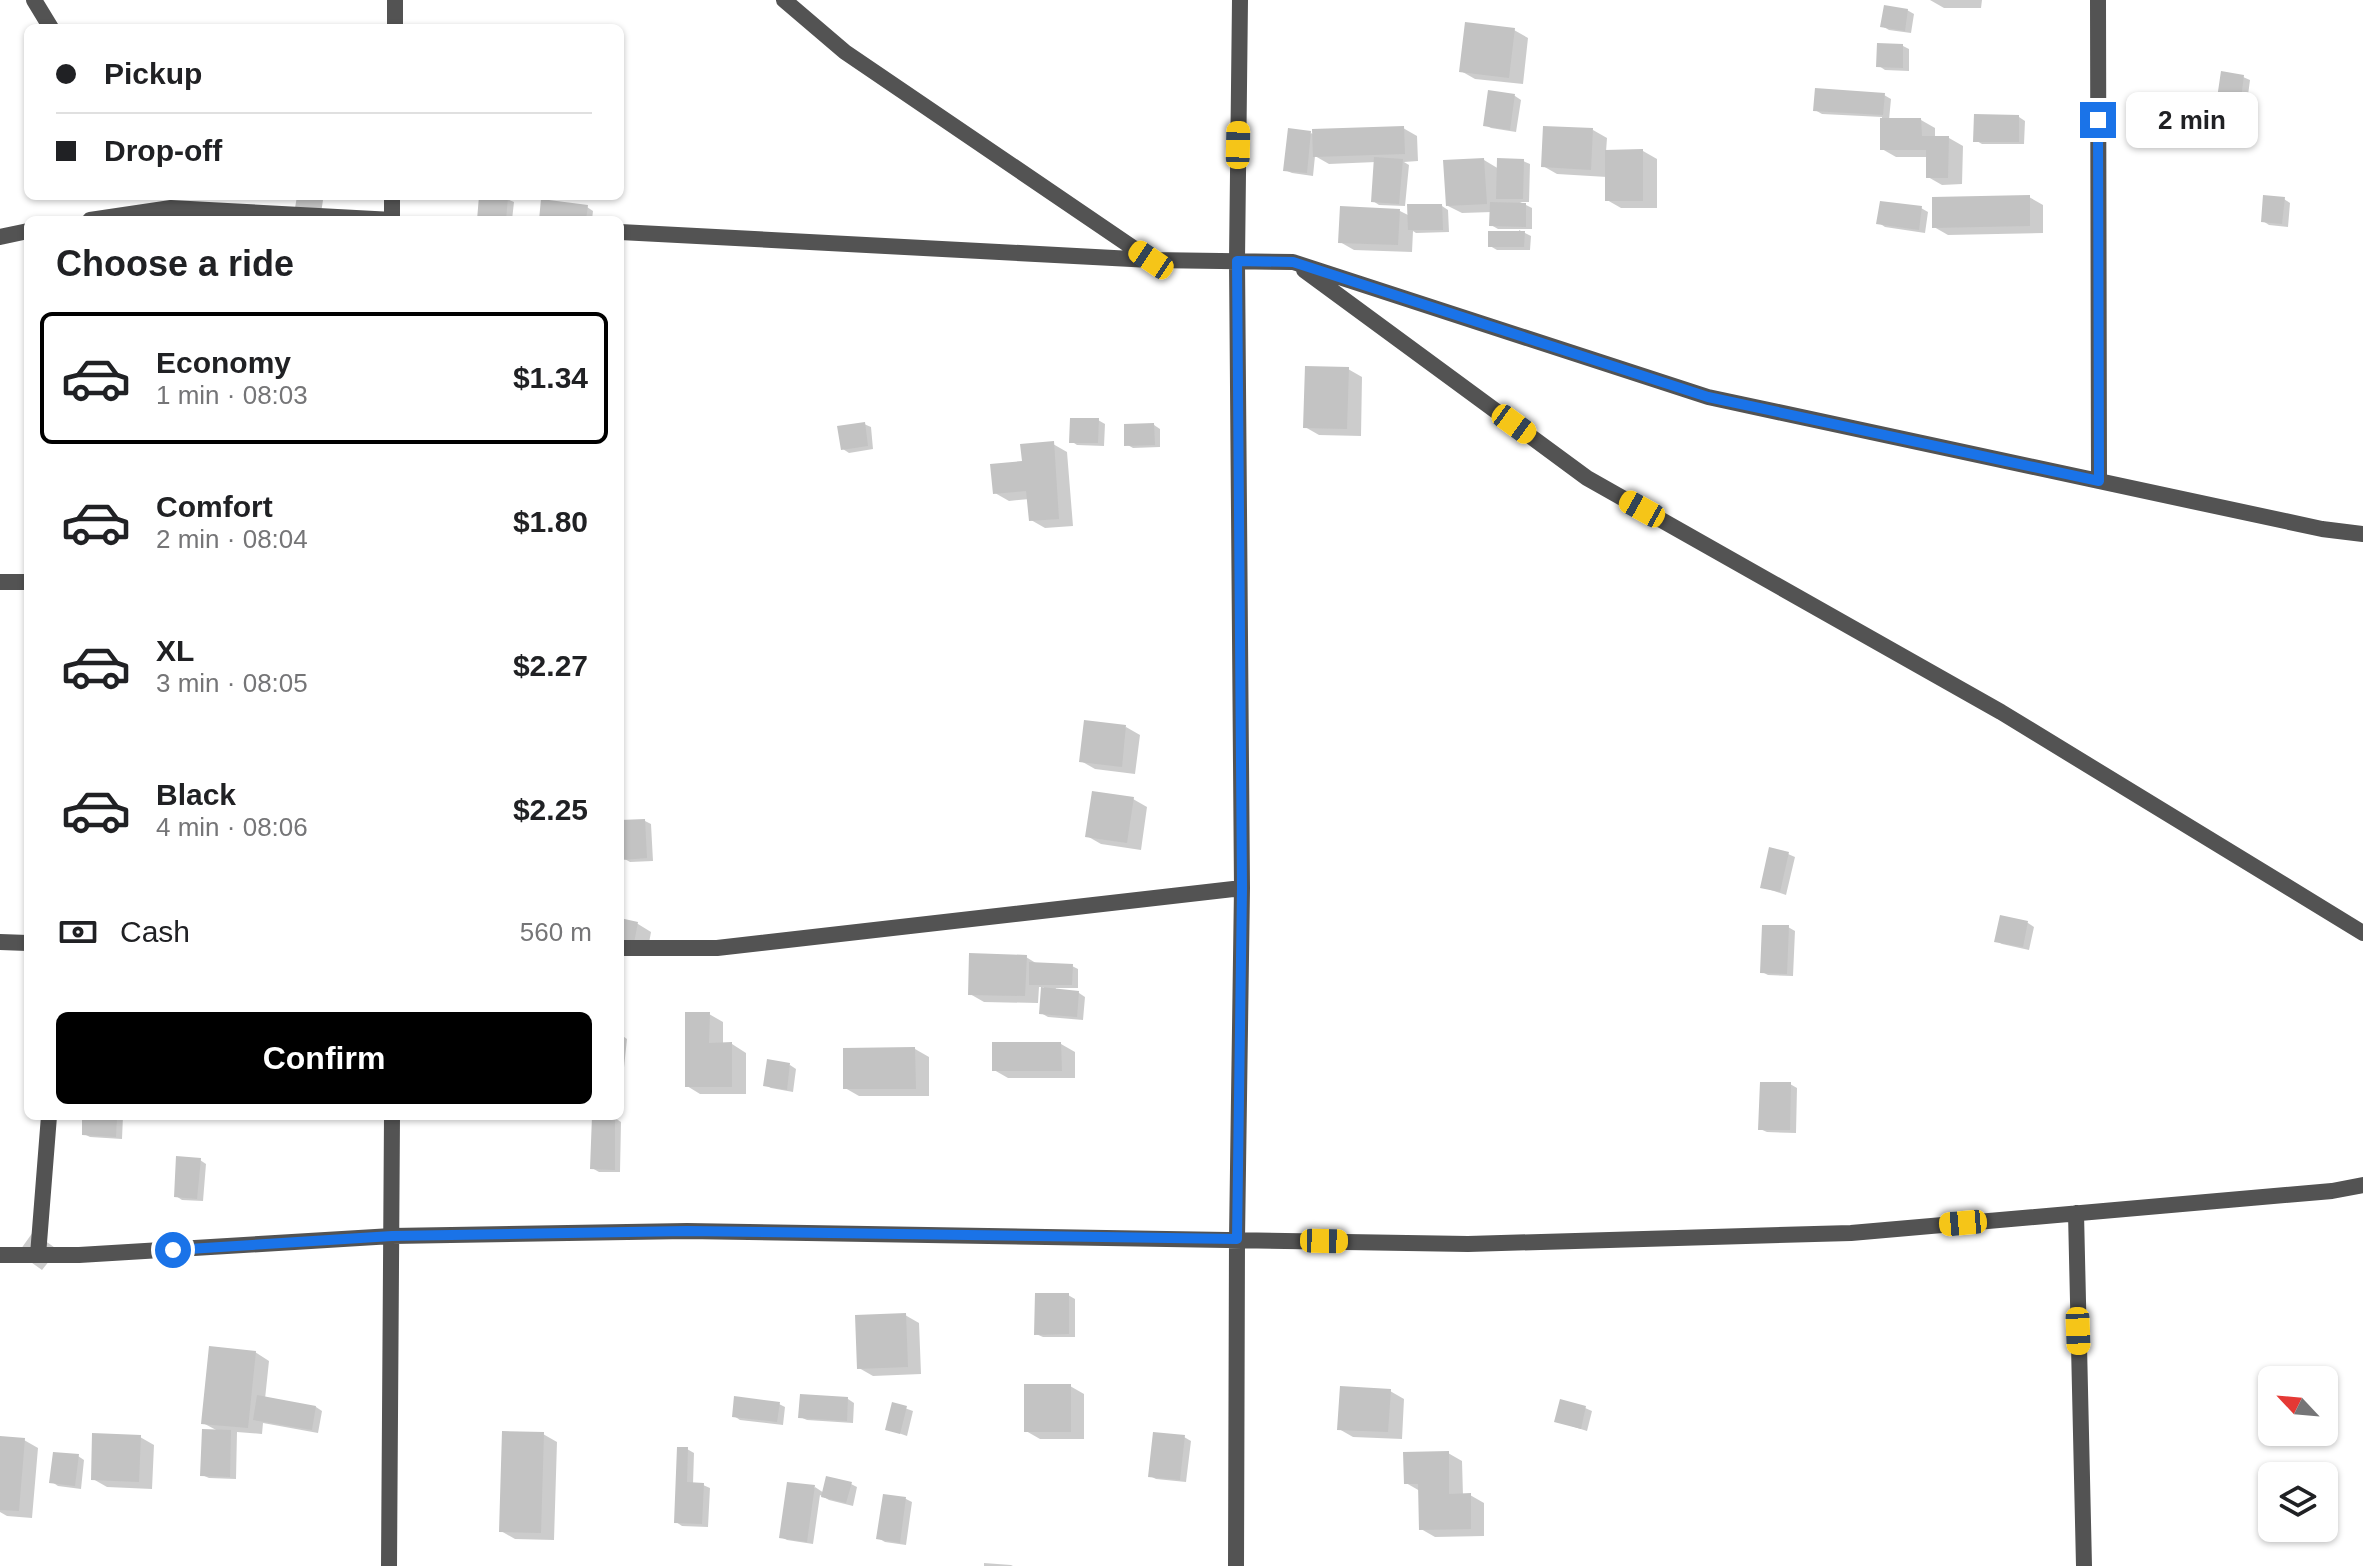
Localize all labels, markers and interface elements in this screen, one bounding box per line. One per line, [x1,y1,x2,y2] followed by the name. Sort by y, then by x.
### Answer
[104,57,202,90] text: Pickup
[2126,92,2258,148] callout: 2 min
[2080,102,2116,138] route end
[2158,105,2226,135] text: 2 min
[1226,121,1250,169] car
[104,134,222,167] text: Drop-off
[1124,237,1178,283] car
[56,243,294,284] text: Choose a ride
[60,342,132,414] icon: car
[156,346,291,379] text: Economy
[513,361,588,394] text: $1.34
[156,380,308,410] text: 1 min · 08:03
[1488,400,1540,448] car
[60,486,132,558] icon: car
[1615,487,1669,531] car
[156,490,273,523] text: Comfort
[513,505,588,538] text: $1.80
[156,524,308,554] text: 2 min · 08:04
[60,630,132,702] icon: car
[156,634,194,667] text: XL
[513,649,588,682] text: $2.27
[156,668,308,698] text: 3 min · 08:05
[60,774,132,846] icon: car
[156,778,236,811] text: Black
[513,793,588,826] text: $2.25
[156,812,308,842] text: 4 min · 08:06
[56,910,100,954] icon: cash
[120,915,190,948] text: Cash
[520,917,592,947] text: 560 m
[56,1012,592,1104] button: Confirm
[1938,1209,1988,1237] car
[1300,1229,1348,1253] car
[155,1232,191,1268] route start
[2065,1307,2091,1355] car
[2258,1366,2338,1446] north arrow
[2258,1366,2338,1542] map controls
[2258,1462,2338,1542] button: layers

